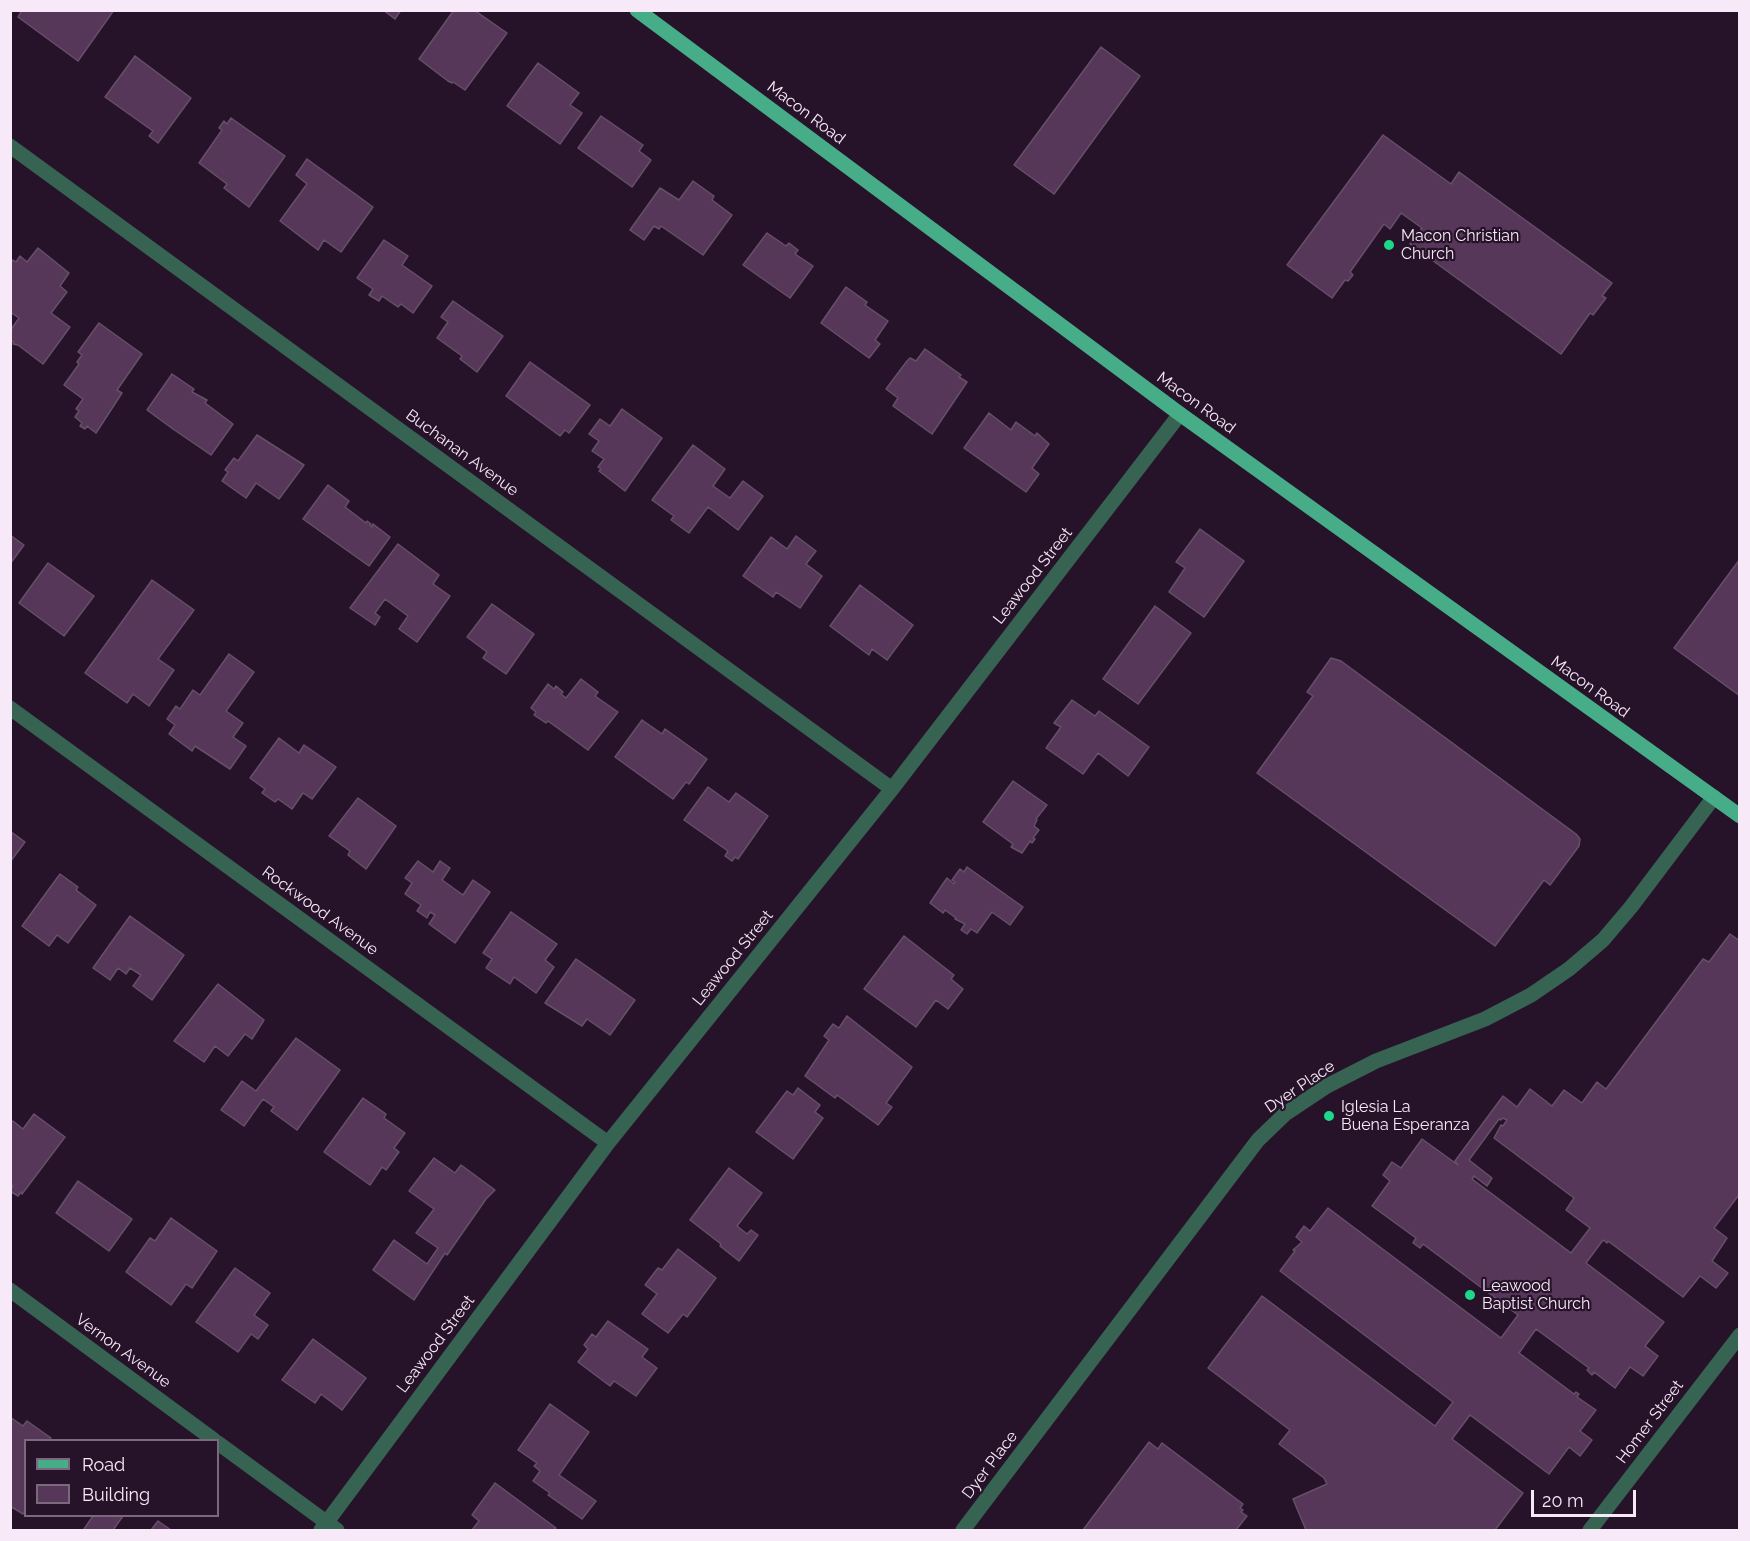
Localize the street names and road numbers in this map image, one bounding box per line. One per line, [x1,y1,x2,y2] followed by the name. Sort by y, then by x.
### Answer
[763,77,849,149] street label: Macon Road
[1153,368,1239,438] street label: Macon Road
[402,406,522,500] street label: Buchanan Avenue
[989,524,1077,628] street label: Leawood Street
[1547,652,1633,722] street label: Macon Road
[258,862,382,960] street label: Rockwood Avenue
[689,906,777,1010] street label: Leawood Street
[1261,1057,1339,1117] street label: Dyer Place
[393,1291,479,1397] street label: Leawood Street
[72,1310,174,1392] street label: Vernon Avenue
[1612,1377,1688,1467] street label: Homer Street
[958,1427,1022,1503] street label: Dyer Place

